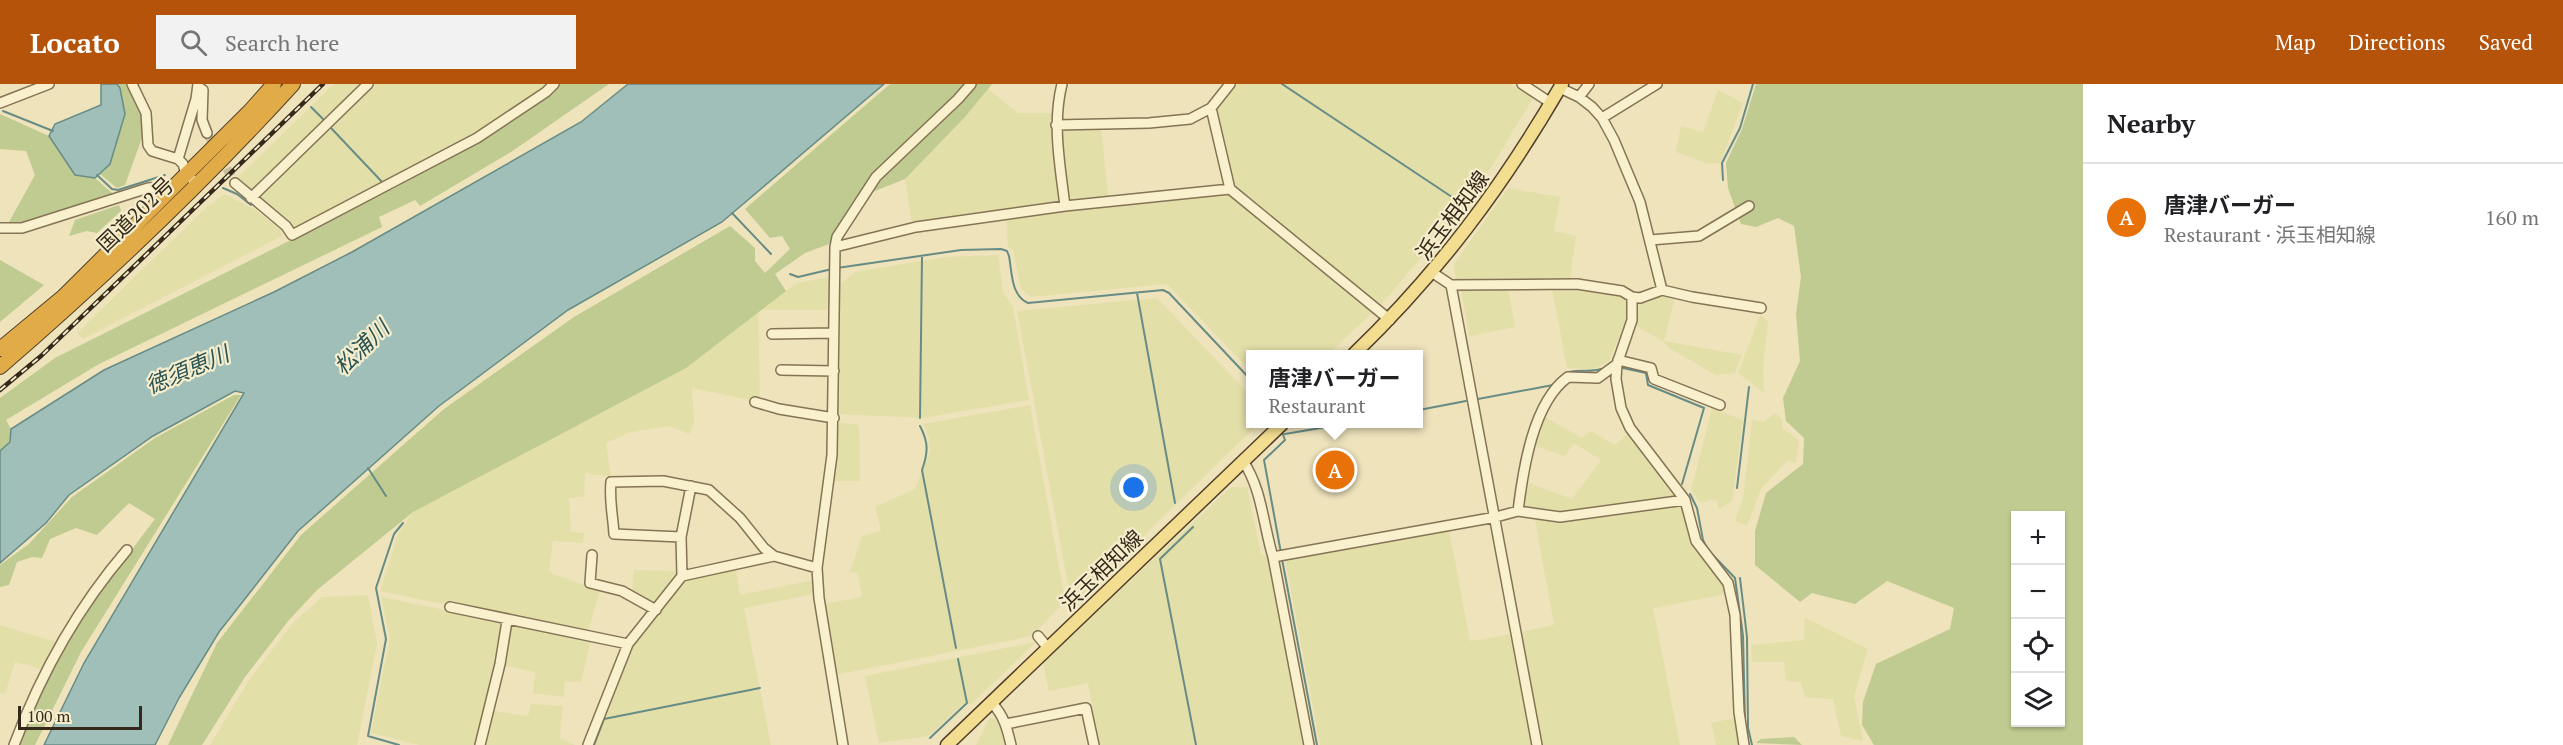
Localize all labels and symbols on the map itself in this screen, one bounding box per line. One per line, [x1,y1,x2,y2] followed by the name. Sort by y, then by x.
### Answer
[1409,165,1495,265] street label: 浜玉相知線
[91,170,179,258] street label: 国道202号
[327,312,396,380] water label: 松浦川
[141,338,235,400] water label: 徳須恵川
[1316,448,1354,492] pin: A
[1119,473,1148,502] your location
[1054,523,1148,617] street label: 浜玉相知線
[18,703,142,730] scale bar

